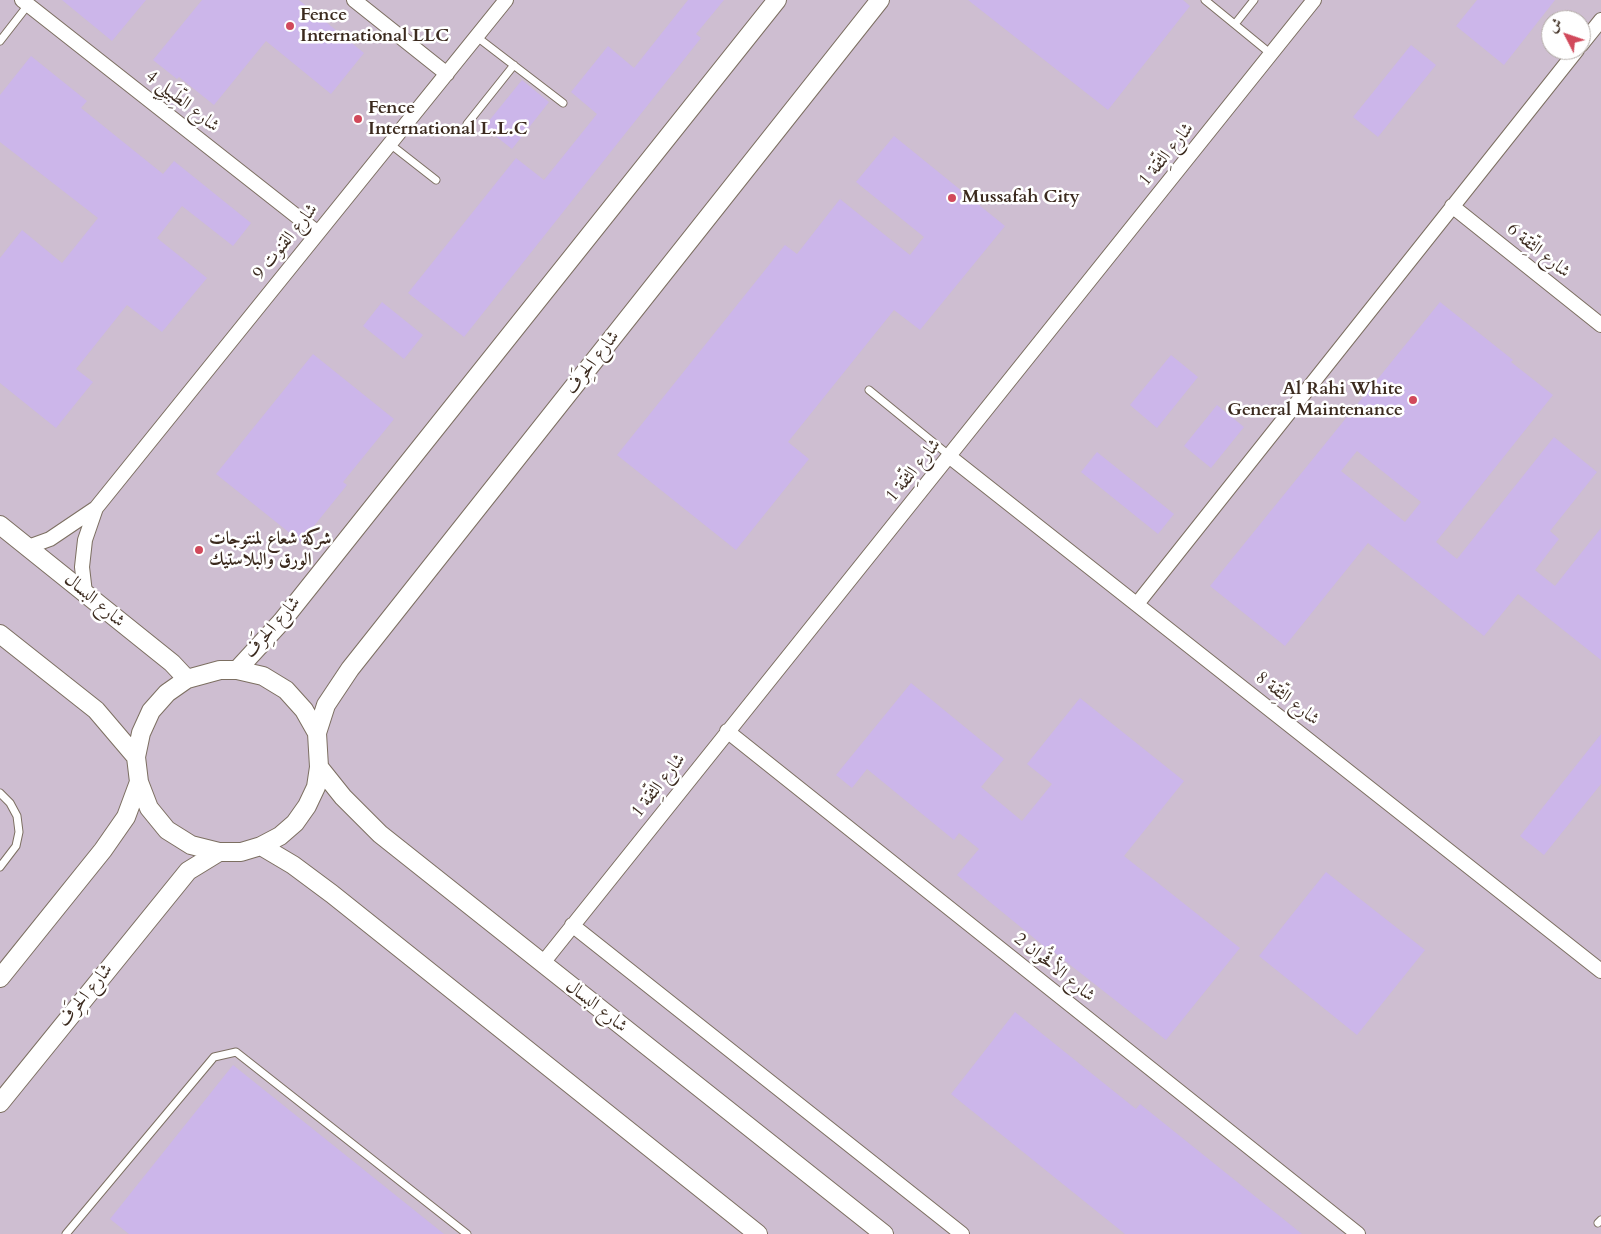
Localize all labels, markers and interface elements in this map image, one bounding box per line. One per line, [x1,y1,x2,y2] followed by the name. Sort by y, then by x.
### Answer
[300,5,449,48] place label: Fence International LLC
[1541,10,1591,60] north arrow
[1543,14,1567,37] text: ش
[284,20,296,32] marker: Fence International LLC
[141,66,223,138] street label: شارع الطِّبَيلِي 4
[368,98,528,140] place label: Fence International L.L.C
[352,113,364,125] marker: Fence International L.L.C
[1135,119,1199,191] street label: شارع الثِّقة 1
[962,187,1080,209] place label: Mussafah City
[946,192,958,204] marker: Mussafah City
[249,200,323,284] street label: شارع القنوت 9
[1502,219,1574,283] street label: شارع الثِّقة 6
[561,327,625,399] street label: شارع الحِرَف
[1227,379,1403,422] place label: Al Rahi White General Maintenance
[1407,394,1419,406] marker: Al Rahi White General Maintenance
[882,435,946,507] street label: شارع الثِّقة 1
[209,529,331,572] place label: شركة شعاع لمنتوجات الورق والبلاستيك
[193,544,205,556] marker: شركة شعاع لمنتوجات الورق والبلاستيك
[59,569,129,633] street label: شارع البسال
[240,593,306,663] street label: شارع الحِرَف
[1251,667,1323,731] street label: شارع الثِّقة 8
[627,750,691,822] street label: شارع الثِّقة 1
[1009,929,1099,1007] street label: شارع الأقحُوان 2
[54,960,118,1032] street label: شارع الحِرَف
[561,976,631,1038] street label: شارع البسال

